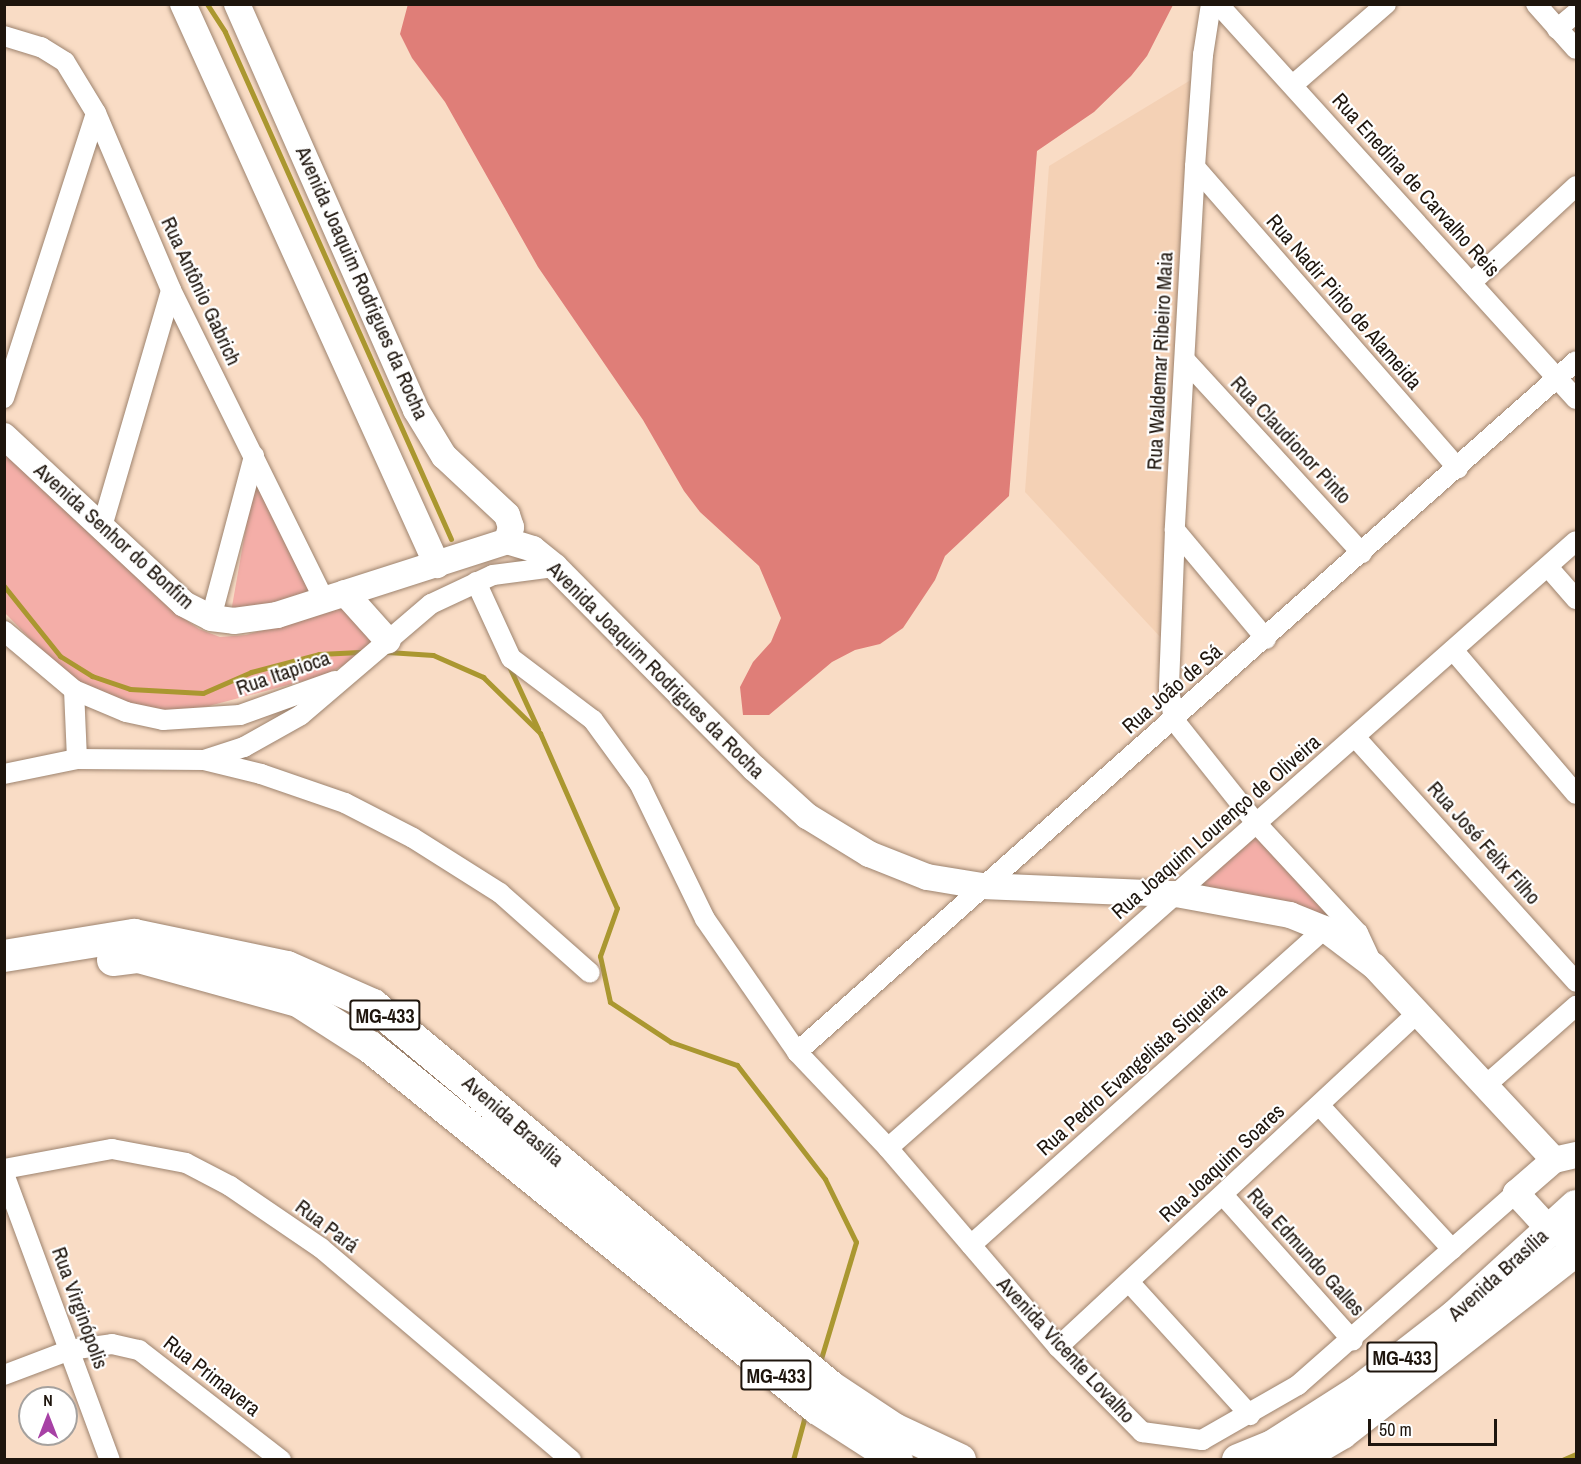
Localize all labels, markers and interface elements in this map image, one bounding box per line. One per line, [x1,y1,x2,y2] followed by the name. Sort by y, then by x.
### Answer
[1327,88,1505,282] street label: Rua Enedina de Carvalho Reis
[290,142,434,424] street label: Avenida Joaquim Rodrigues da Rocha
[1261,209,1427,395] street label: Rua Nadir Pinto de Alameida
[155,212,247,370] street label: Rua Antônio Gabrich
[1142,251,1178,471] street label: Rua Waldemar Ribeiro Maia
[1225,371,1357,509] street label: Rua Claudionor Pinto
[29,458,199,614] street label: Avenida Senhor do Bonfim
[542,556,770,784] street label: Avenida Joaquim Rodrigues da Rocha
[1117,639,1227,739] street label: Rua João de Sá
[233,645,333,701] street label: Rua Itapioca
[1107,730,1325,924] street label: Rua Joaquim Lourenço de Oliveira
[1422,776,1546,910] street label: Rua José Felix Filho
[1032,977,1232,1161] street label: Rua Pedro Evangelista Siqueira
[349,998,421,1032] road number: MG-433
[457,1070,569,1172] street label: Avenida Brasília
[1154,1099,1290,1227] street label: Rua Joaquim Soares
[1242,1183,1370,1321] street label: Rua Edmundo Galles
[290,1194,364,1258] street label: Rua Pará
[1443,1223,1553,1327] street label: Avenida Brasília
[46,1244,114,1372] street label: Rua Virginópolis
[992,1272,1140,1428] street label: Avenida Vicente Lovalho
[159,1330,265,1422] street label: Rua Primavera
[1366,1340,1438,1374] road number: MG-433
[740,1358,812,1392] road number: MG-433
[18,1386,78,1446] north arrow
[43,1389,53,1411] text: N
[1371,1407,1500,1445] scale bar
[1379,1417,1412,1442] text: 50 m

